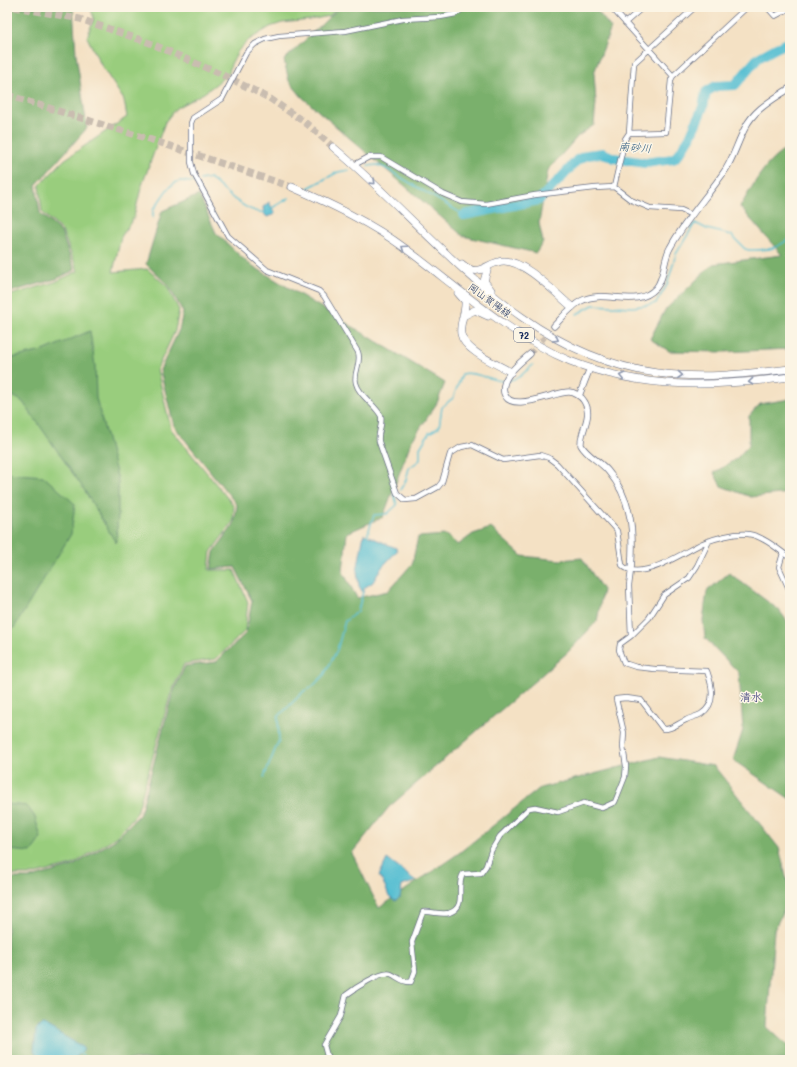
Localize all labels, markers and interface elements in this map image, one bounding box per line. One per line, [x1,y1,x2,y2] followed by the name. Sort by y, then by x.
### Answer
[618,138,652,156] water label: 南砂川
[368,177,376,185] one-way arrow
[401,246,408,253] one-way arrow
[466,280,514,320] street label: 岡山賀陽線
[514,328,534,342] road number: 72
[552,335,559,342] one-way arrow
[677,371,683,380] one-way arrow
[619,373,625,381] one-way arrow
[748,377,754,386] one-way arrow
[740,689,762,704] district label: 清水

